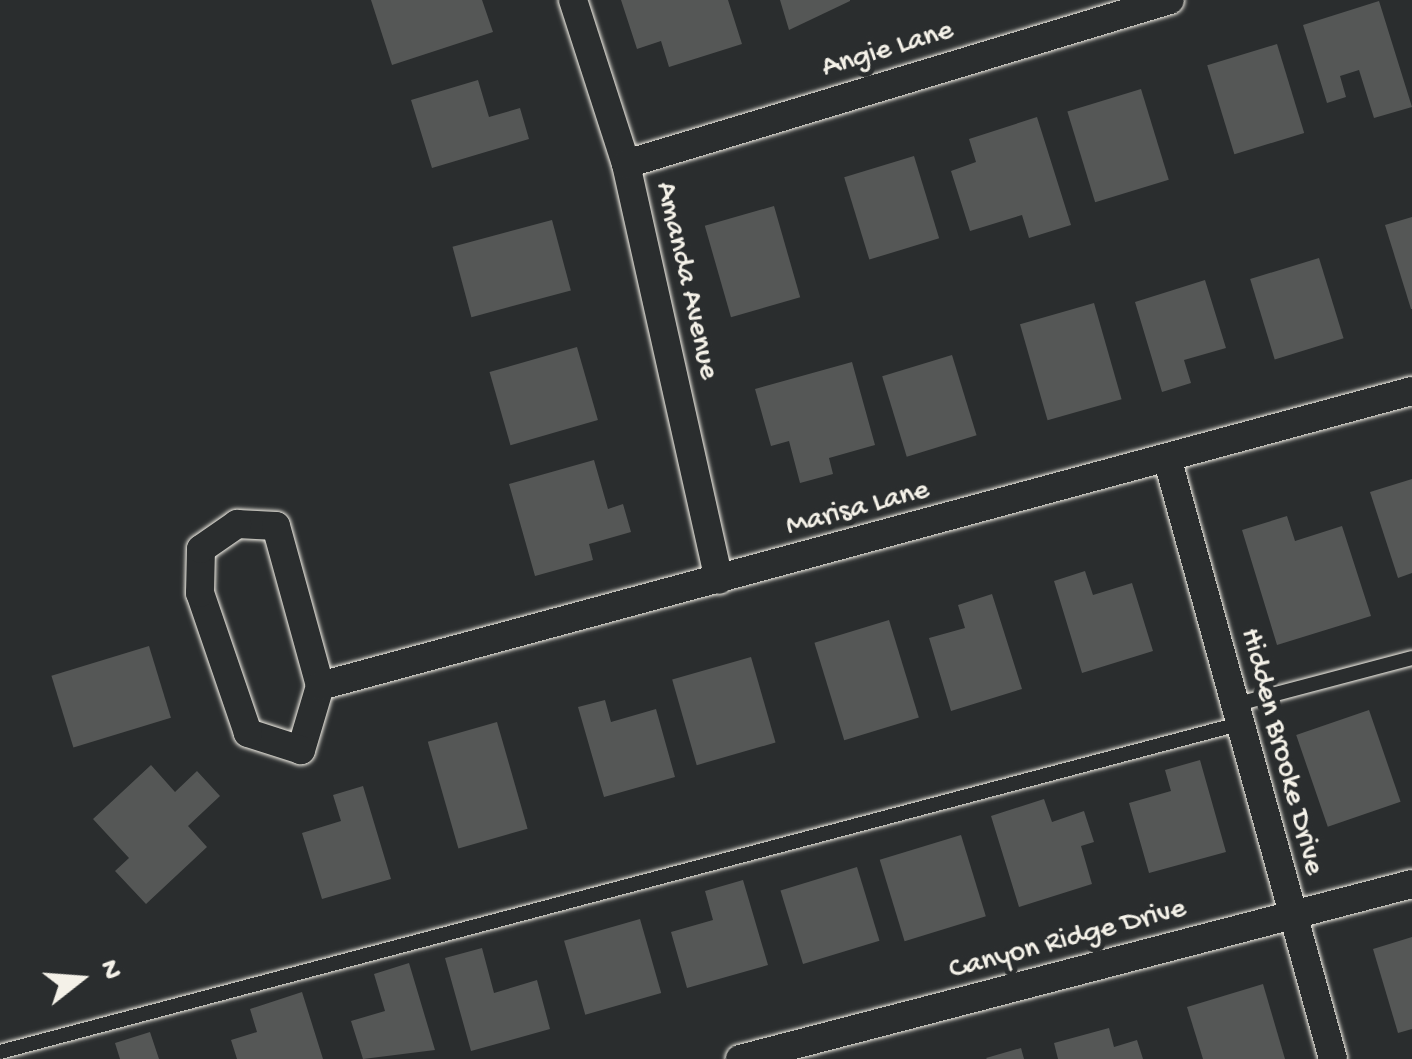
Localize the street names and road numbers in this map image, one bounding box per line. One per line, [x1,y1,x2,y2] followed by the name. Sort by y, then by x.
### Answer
[818,14,958,88] street label: Angie Lane
[645,179,725,383] street label: Amanda Avenue
[782,474,934,546] street label: Marisa Lane
[1230,625,1330,879] street label: Hidden Brooke Drive
[946,892,1190,990] street label: Canyon Ridge Drive

